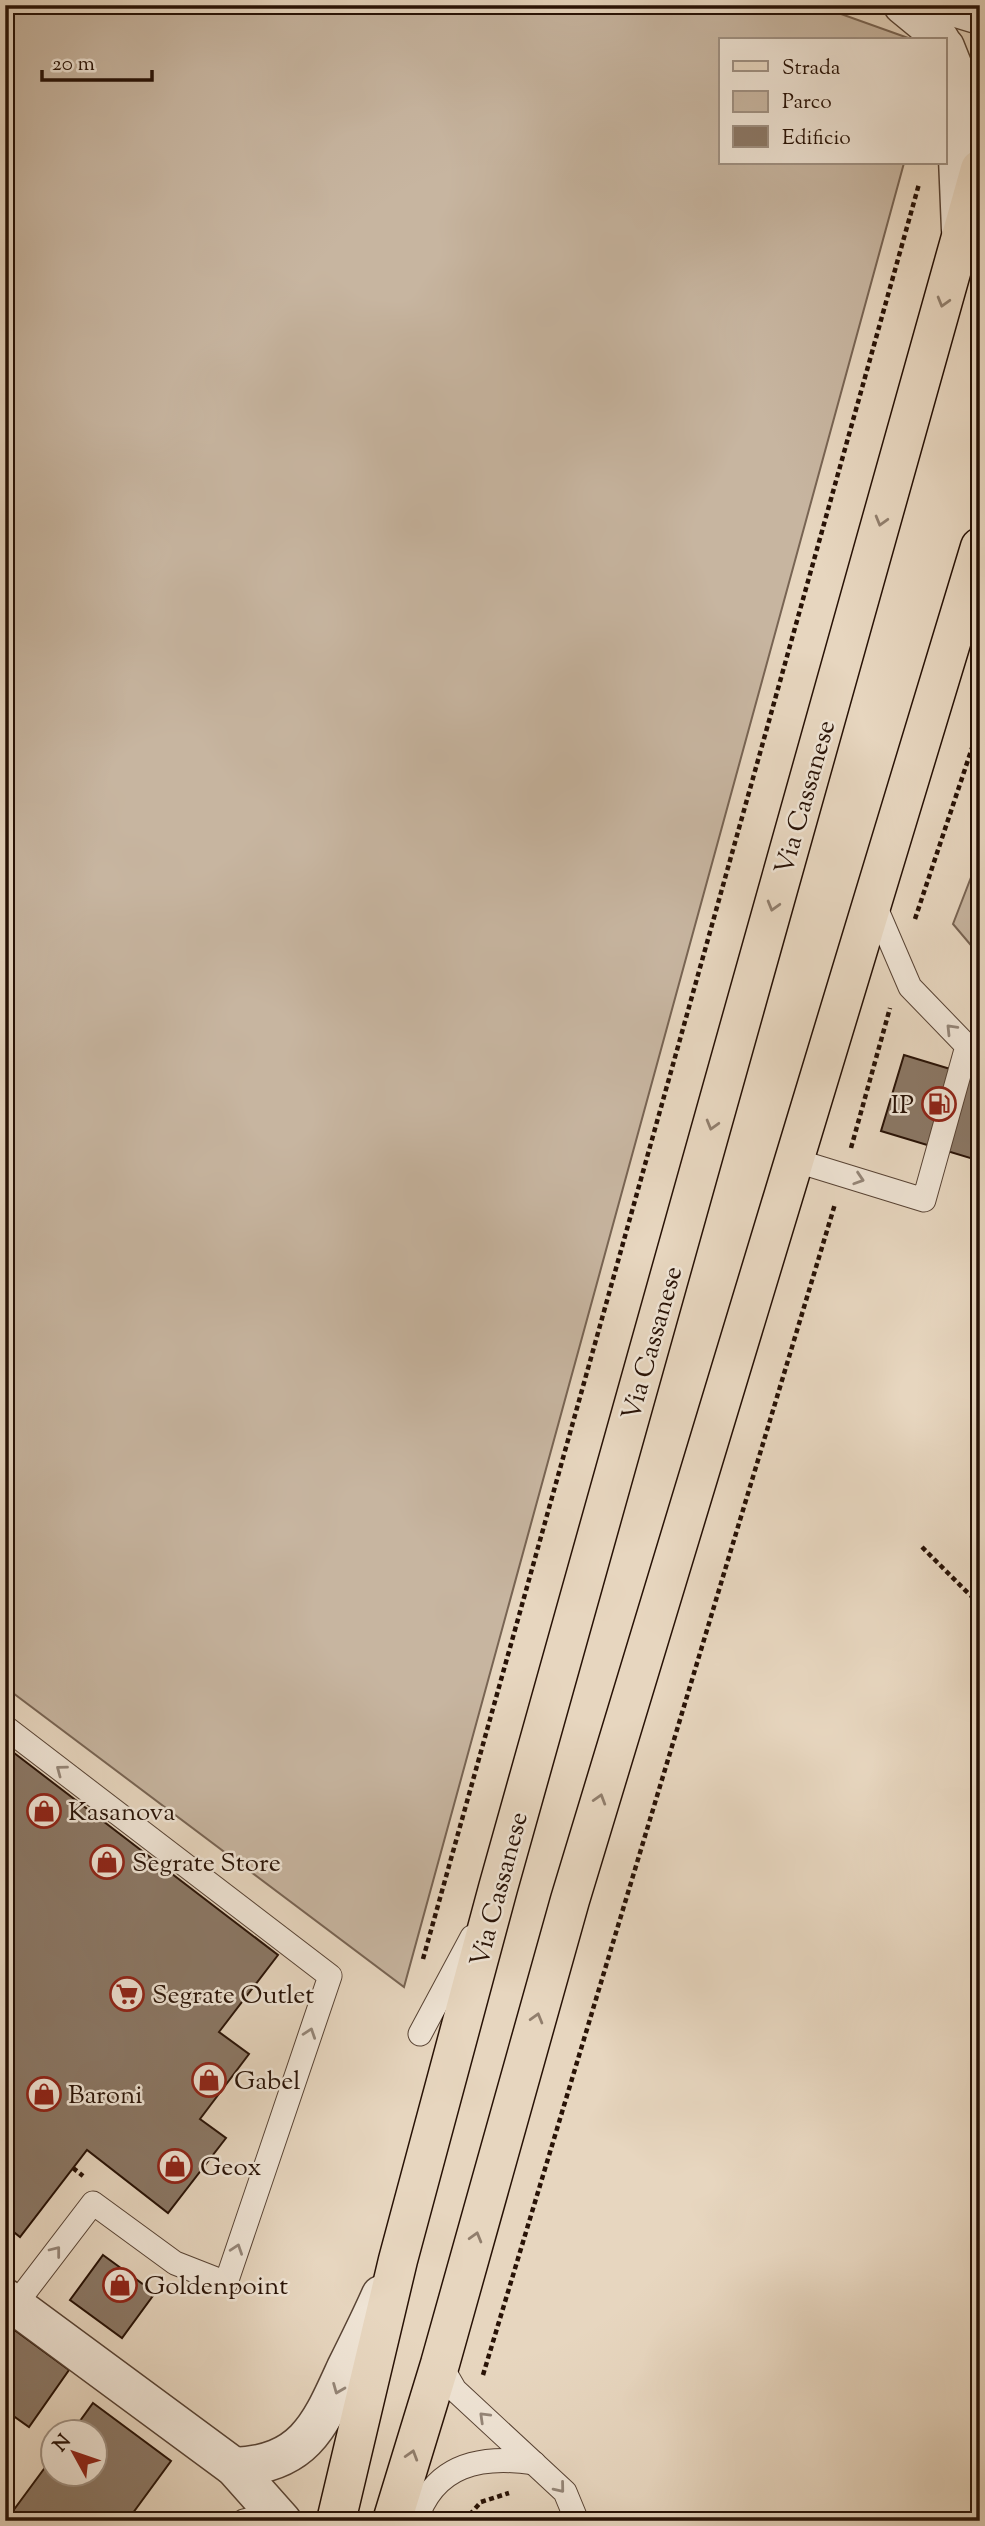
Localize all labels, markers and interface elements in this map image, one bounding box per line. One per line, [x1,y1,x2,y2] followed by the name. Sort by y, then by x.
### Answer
[42,38,152,82] scale bar
[719,38,946,164] legend
[52,50,95,80] text: 20 m
[782,54,841,84] text: Strada
[782,88,832,118] text: Parco
[782,124,851,154] text: Edificio
[936,296,951,308] one-way arrow
[875,515,889,527] one-way arrow
[767,716,846,879] street label: Via Cassanese
[767,899,782,911] one-way arrow
[946,1024,959,1037] one-way arrow
[920,1085,958,1123] fuel station icon: IP
[891,1088,914,1125] place label: IP
[706,1118,720,1130] one-way arrow
[853,1171,865,1185] one-way arrow
[614,1262,693,1425] street label: Via Cassanese
[56,1766,69,1779] one-way arrow
[25,1792,63,1830] shop icon: Kasanova
[592,1794,607,1806] one-way arrow
[68,1795,175,1832] place label: Kasanova
[462,1808,539,1971] street label: Via Cassanese
[88,1843,126,1881] shop icon: Segrate Store
[132,1846,281,1883] place label: Segrate Store
[108,1975,146,2013] supermarket icon: Segrate Outlet
[152,1978,314,2015] place label: Segrate Outlet
[529,2012,543,2024] one-way arrow
[302,2028,317,2040] one-way arrow
[190,2061,228,2099] shop icon: Gabel
[234,2064,300,2101] place label: Gabel
[25,2075,63,2113] shop icon: Baroni
[68,2078,143,2115] place label: Baroni
[156,2147,194,2185] shop icon: Geox
[200,2150,262,2187] place label: Geox
[467,2231,482,2243] one-way arrow
[229,2243,244,2255] one-way arrow
[48,2246,61,2258] one-way arrow
[101,2266,139,2304] shop icon: Goldenpoint
[144,2269,288,2306] place label: Goldenpoint
[332,2382,346,2394] one-way arrow
[479,2412,492,2425] one-way arrow
[38,2418,108,2488] north arrow
[48,2429,78,2458] text: N
[404,2450,419,2462] one-way arrow
[552,2481,565,2493] one-way arrow

